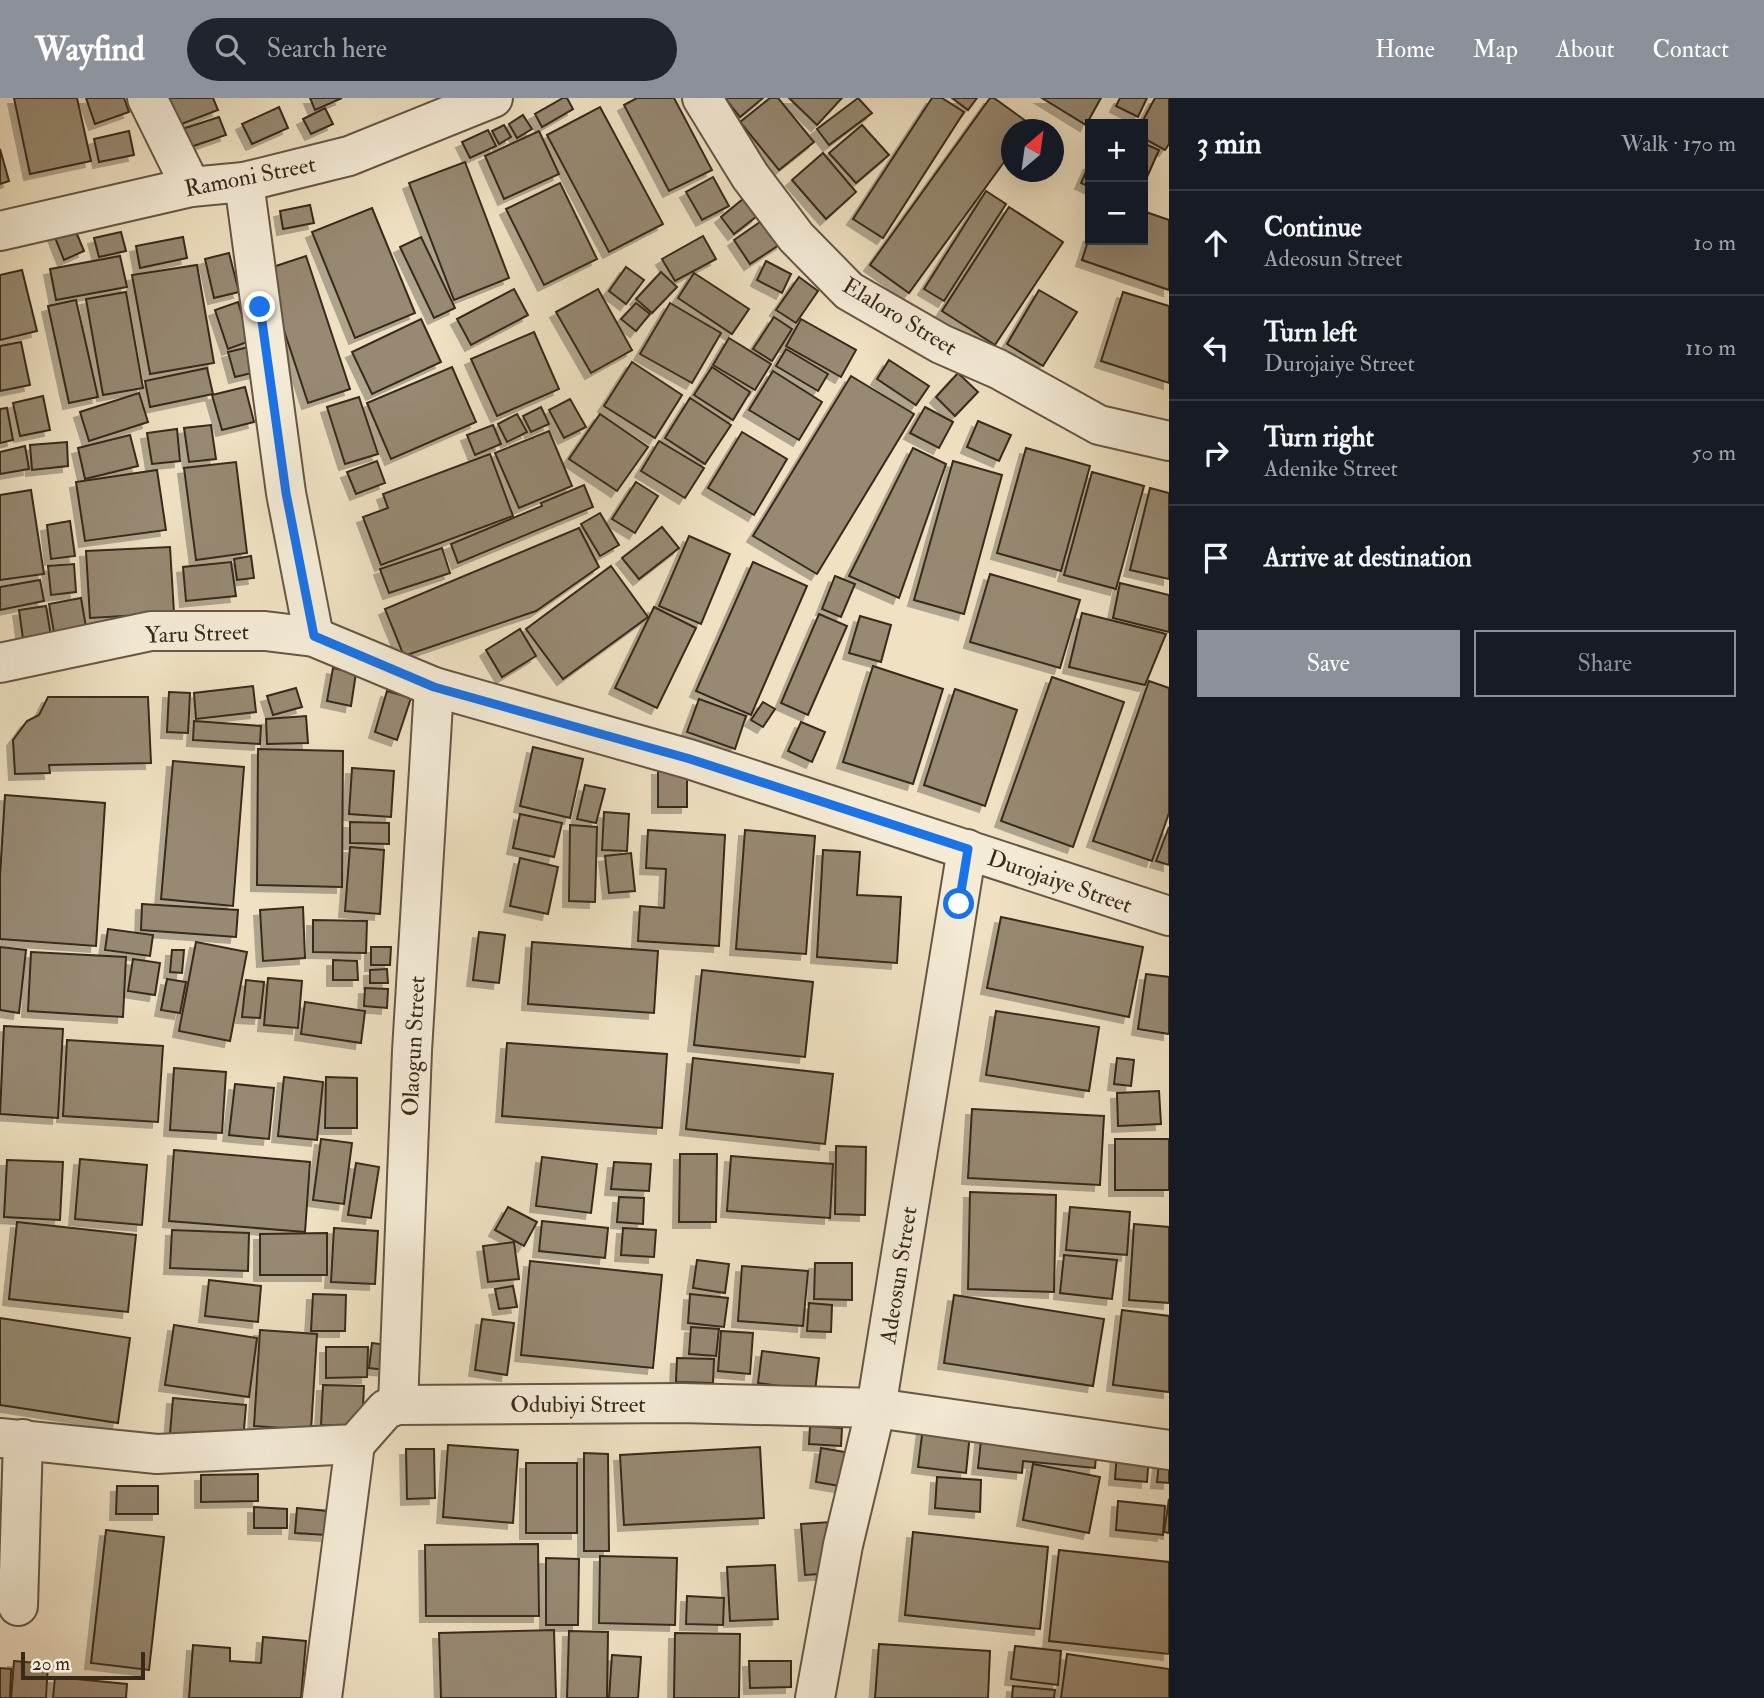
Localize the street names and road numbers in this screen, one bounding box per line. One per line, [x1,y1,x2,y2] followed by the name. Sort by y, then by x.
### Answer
[182,150,318,203] street label: Ramoni Street
[837,271,962,362] street label: Elaloro Street
[145,617,249,650] street label: Yaru Street
[984,843,1136,920] street label: Durojaiye Street
[395,975,432,1117] street label: Olaogun Street
[873,1204,924,1347] street label: Adeosun Street
[510,1390,646,1419] street label: Odubiyi Street

